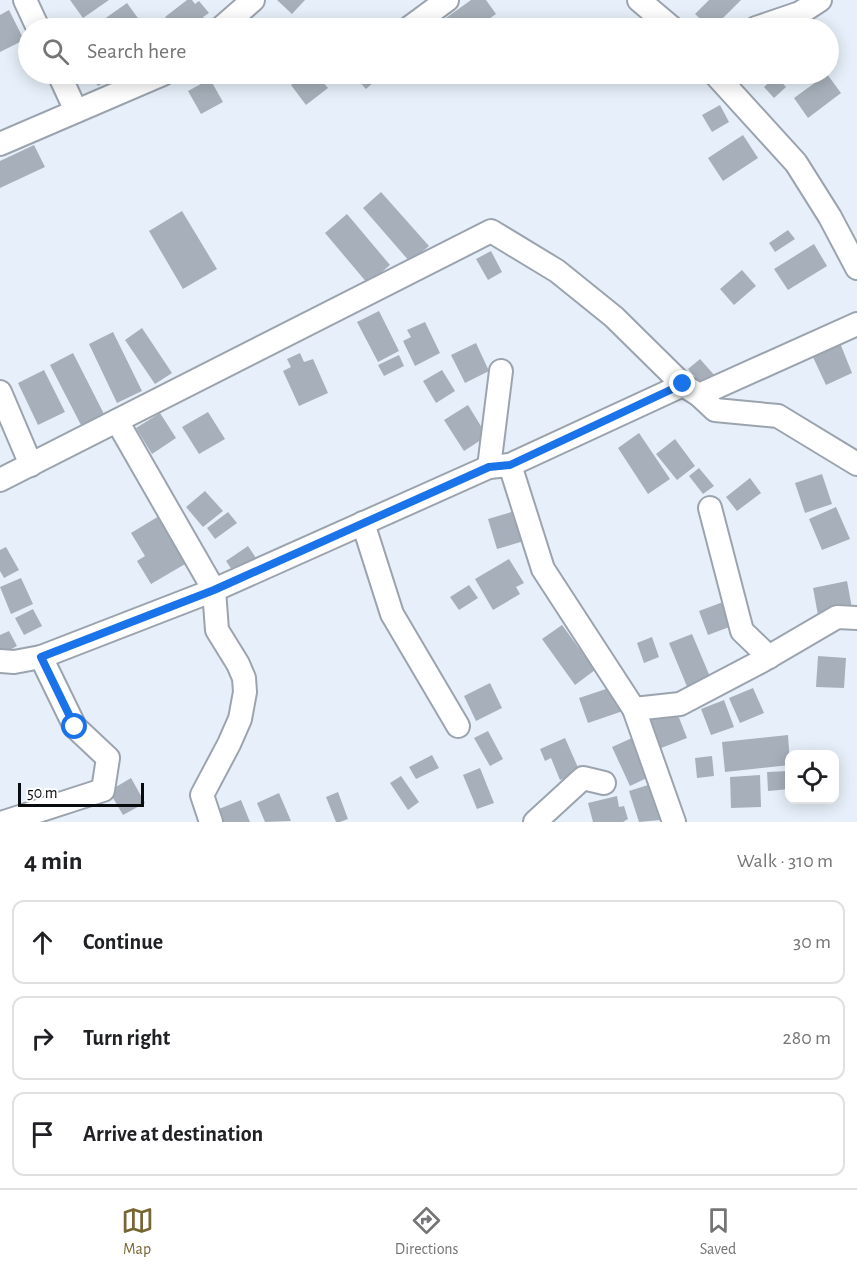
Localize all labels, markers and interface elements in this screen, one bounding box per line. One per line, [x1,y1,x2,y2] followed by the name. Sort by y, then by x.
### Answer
[18,18,839,84] search box
[39,35,72,68] icon: search
[87,40,186,62] text: Search here
[669,370,695,396] route end
[61,713,87,739] route start
[785,750,839,804] map controls
[785,750,839,804] button: locate
[18,780,144,808] scale bar
[27,785,58,801] text: 50 m
[24,848,83,874] text: 4 min
[737,851,833,871] text: Walk · 310 m
[26,926,59,959] icon: ahead
[83,931,163,953] text: Continue
[793,932,831,952] text: 30 m
[26,1022,59,1055] icon: right
[83,1027,170,1049] text: Turn right
[783,1028,831,1048] text: 280 m
[26,1118,59,1151] icon: arrive
[83,1123,263,1145] text: Arrive at destination
[121,1204,154,1259] tab: Map
[395,1204,459,1259] tab: Directions
[700,1204,736,1259] tab: Saved

